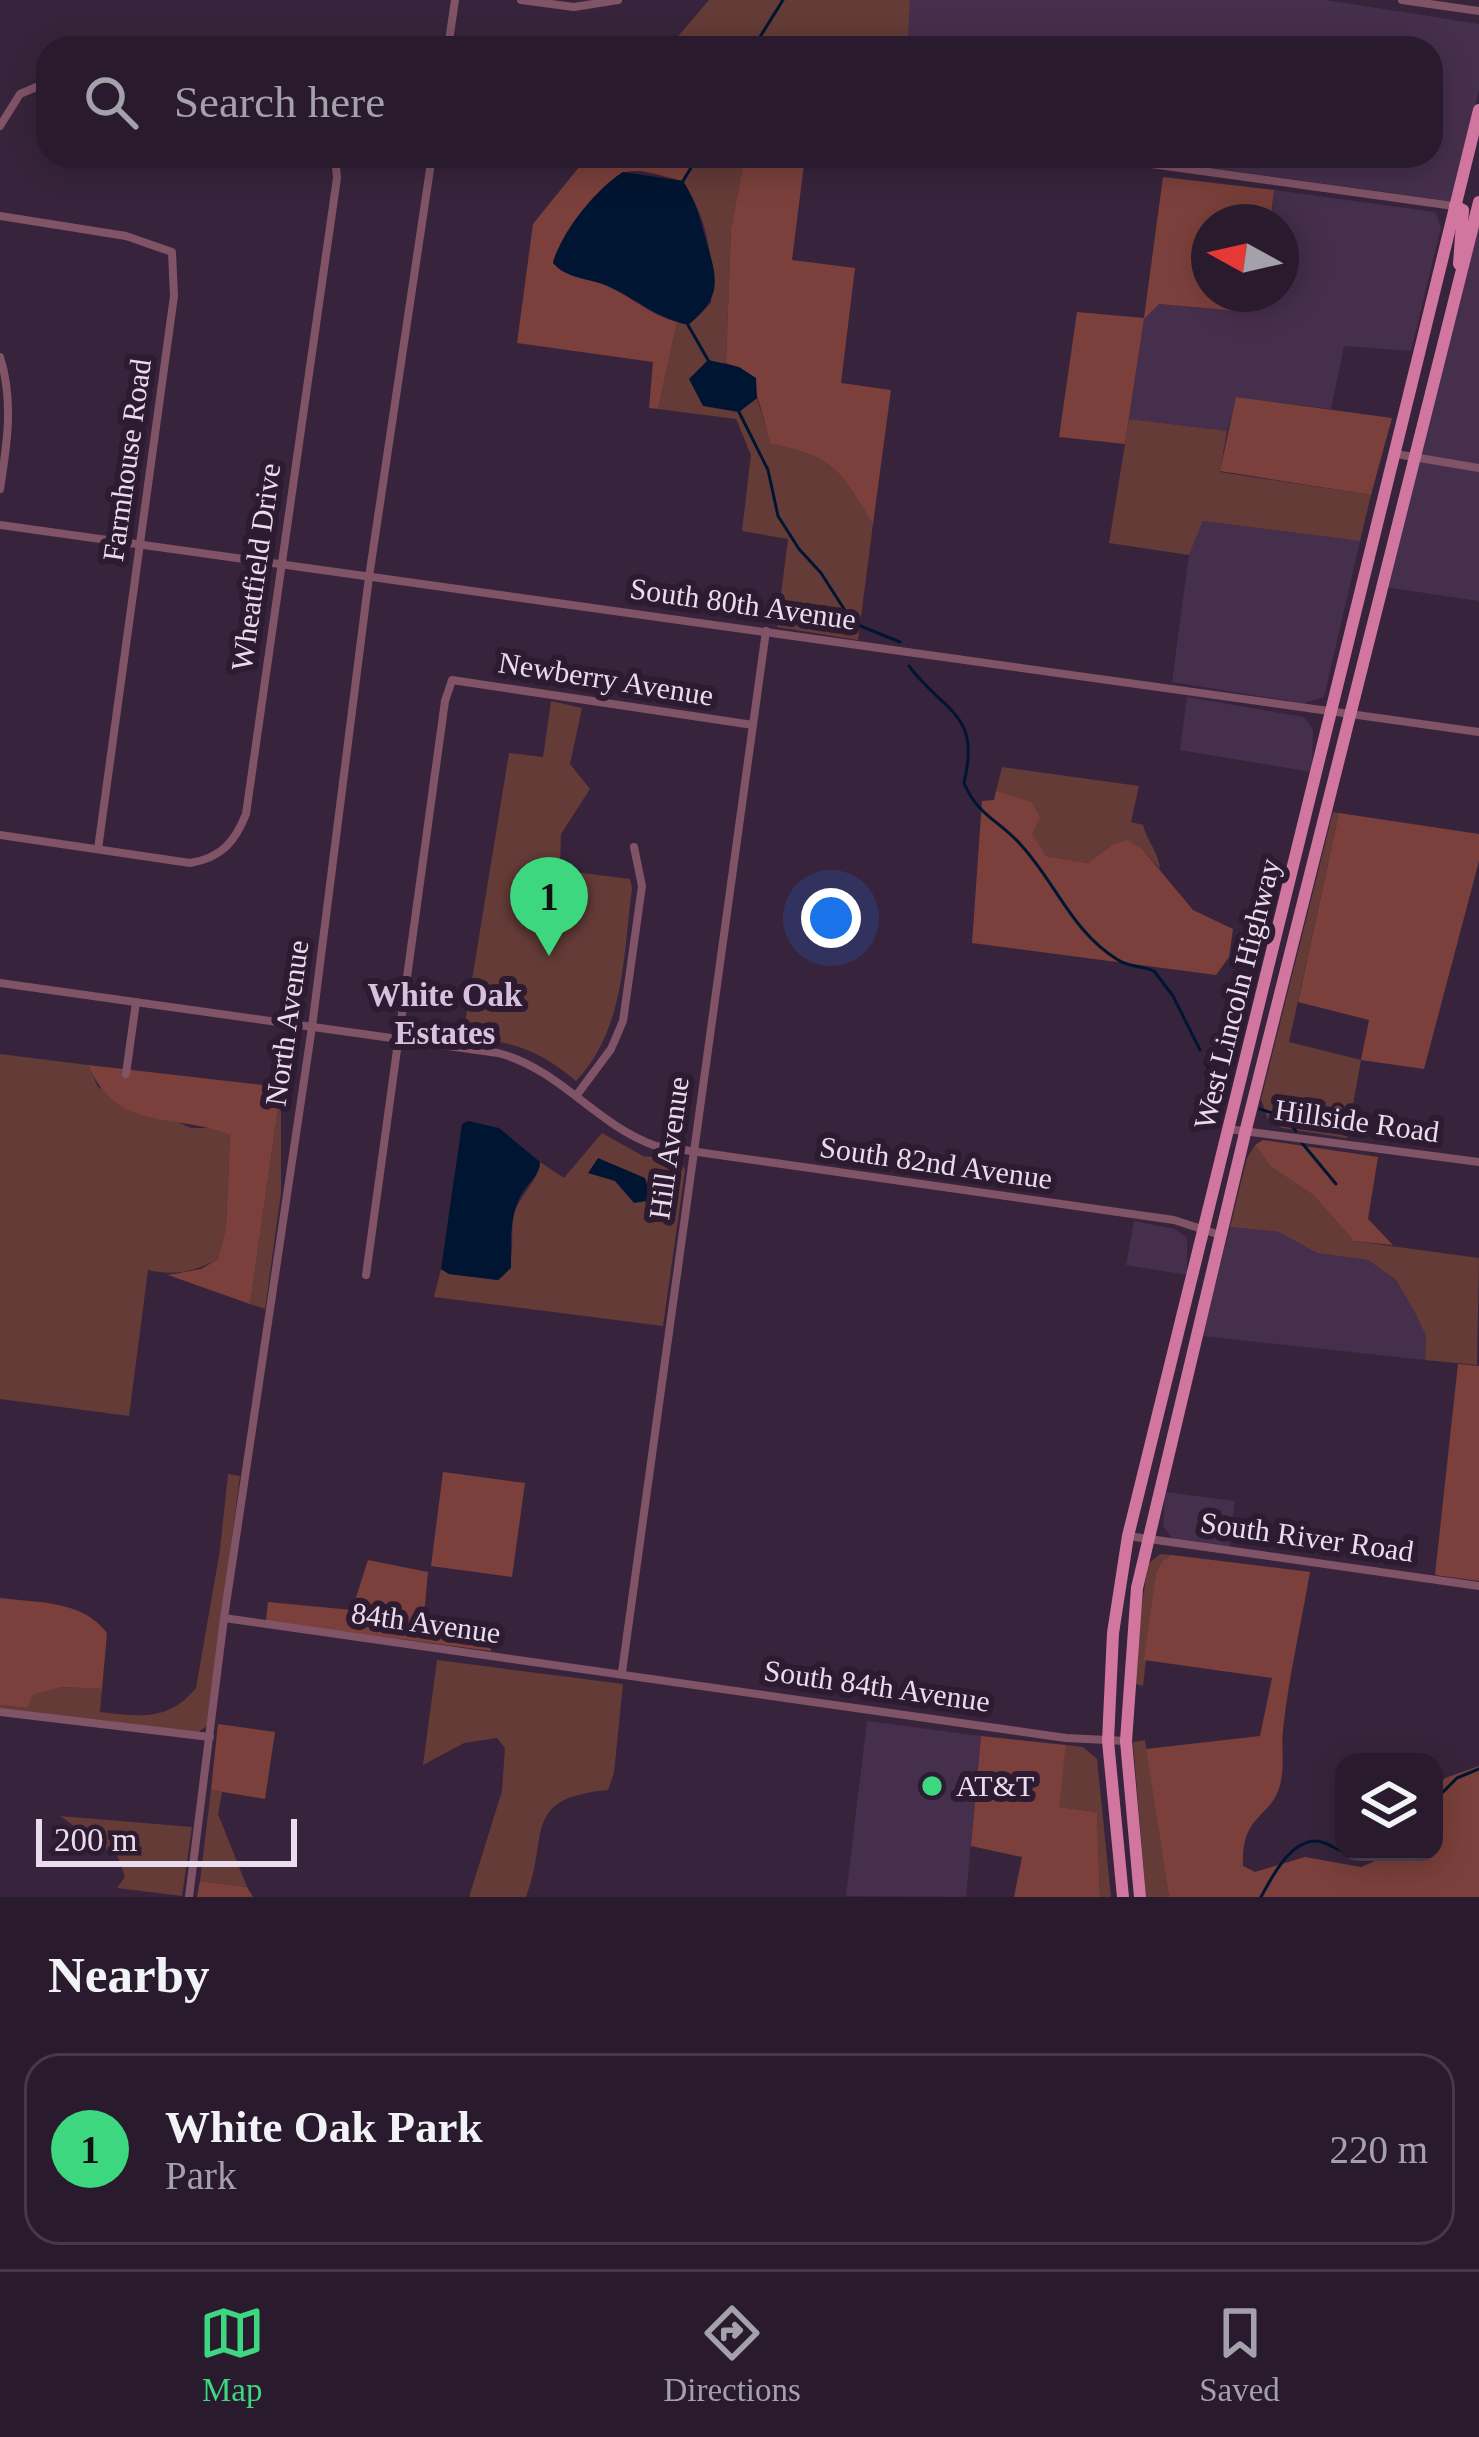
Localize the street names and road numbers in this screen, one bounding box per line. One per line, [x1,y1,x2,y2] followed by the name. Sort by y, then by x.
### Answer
[96,357,157,563] street label: Farmhouse Road
[225,461,286,673] street label: Wheatfield Drive
[628,571,858,636] street label: South 80th Avenue
[496,645,716,712] street label: Newberry Avenue
[1187,855,1286,1133] street label: West Lincoln Highway
[259,938,314,1108] street label: North Avenue
[642,1075,695,1221] street label: Hill Avenue
[1273,1093,1441,1148] street label: Hillside Road
[818,1130,1054,1195] street label: South 82nd Avenue
[1198,1505,1416,1568] street label: South River Road
[349,1596,503,1649] street label: 84th Avenue
[762,1653,992,1718] street label: South 84th Avenue

